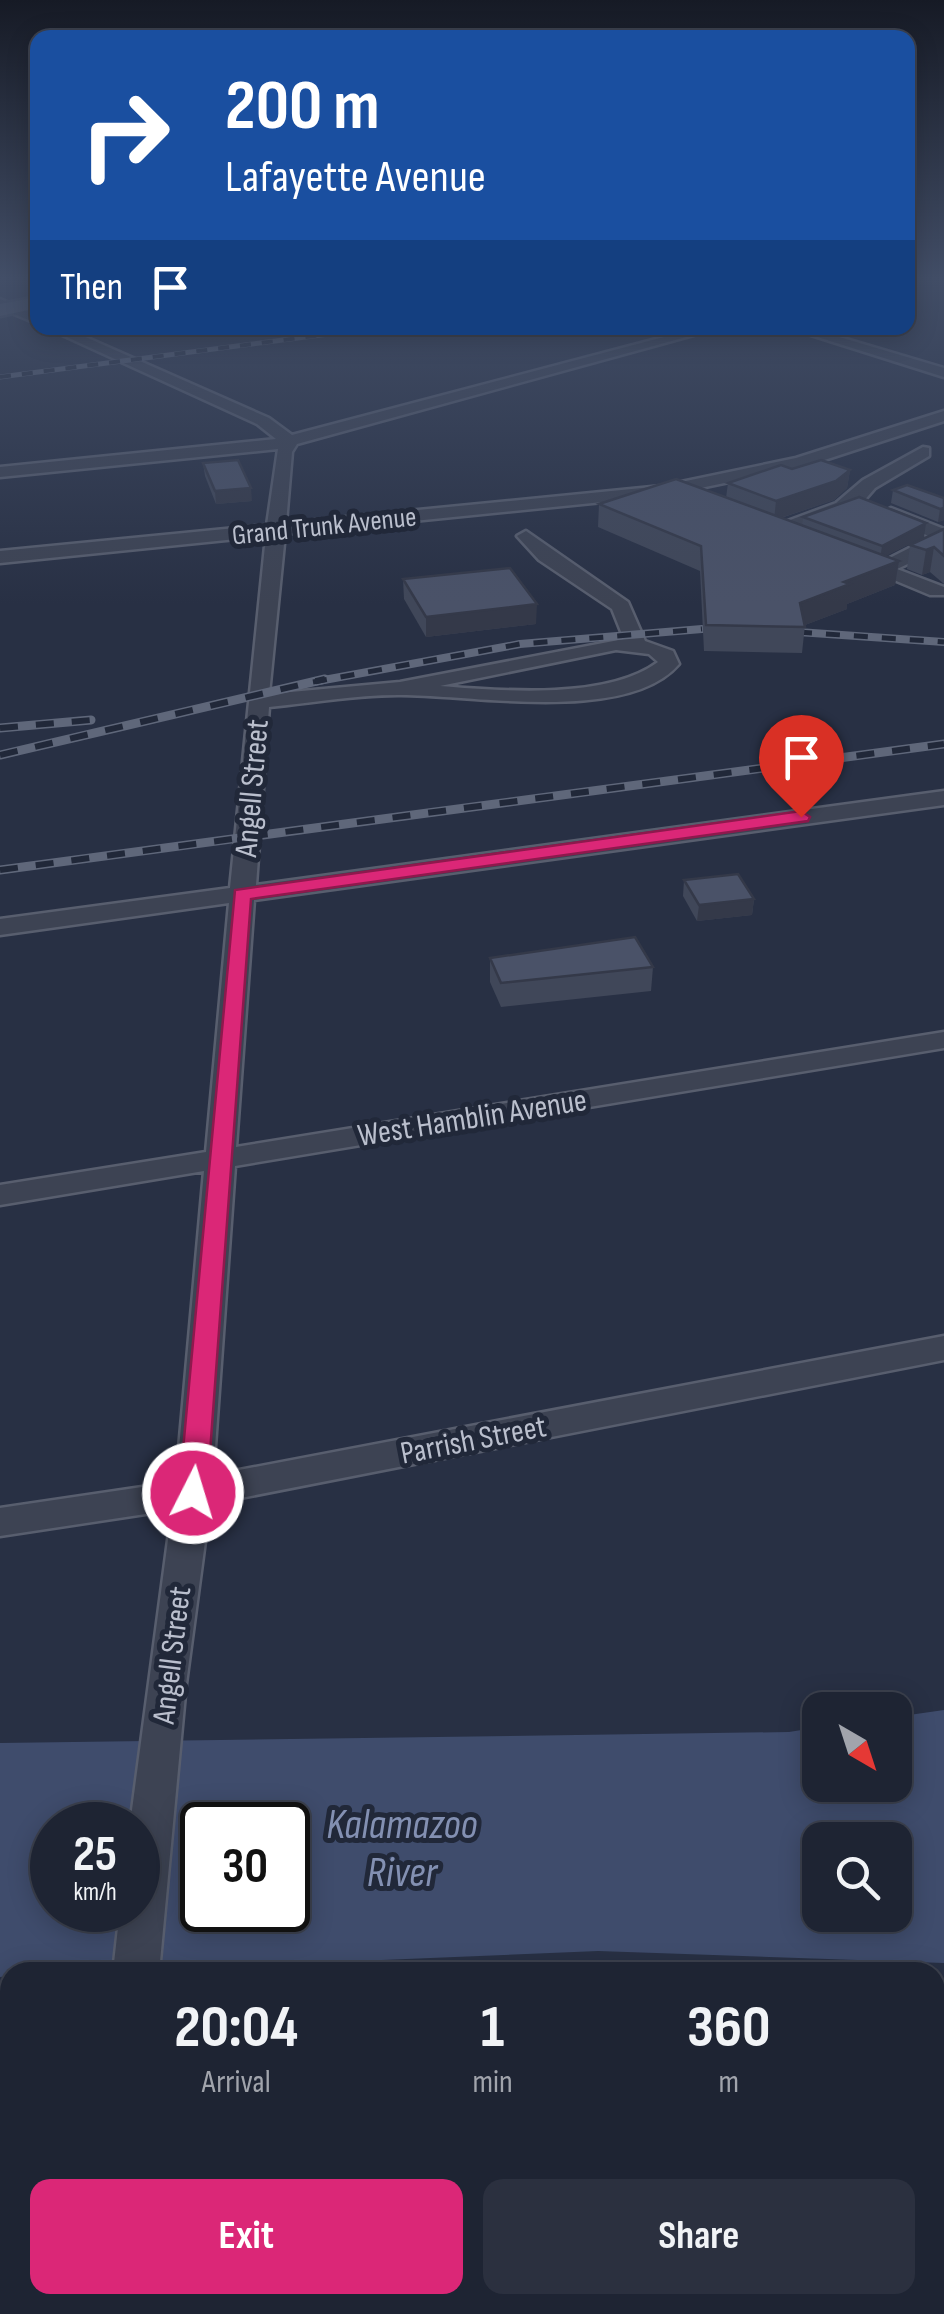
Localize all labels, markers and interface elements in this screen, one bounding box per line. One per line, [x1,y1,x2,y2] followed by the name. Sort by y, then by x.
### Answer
[225,65,380,149] text: 200 m
[60,70,190,200] icon: right
[225,150,486,205] text: Lafayette Avenue
[143,260,198,315] icon: arrive
[60,265,123,310] text: Then
[230,500,418,553] street label: Grand Trunk Avenue
[759,715,844,818] pin
[227,718,278,860] street label: Angell Street
[774,730,829,785] icon: arrive
[355,1081,590,1156] street label: West Hamblin Avenue
[397,1407,549,1474] street label: Parrish Street
[141,1441,245,1545] position arrow
[145,1584,200,1727] street label: Angell Street
[802,1692,912,1802] north arrow
[802,1692,912,1932] map controls
[326,1800,478,1899] water label: Kalamazoo River
[180,1802,310,1932] speed limit sign: 30
[802,1822,912,1932] button: search
[73,1825,117,1885] text: 25
[73,1877,117,1908] text: km/h
[174,1992,298,2064] text: 20:04
[481,1992,504,2064] text: 1
[687,1992,771,2064] text: 360
[202,2063,271,2102] text: Arrival
[473,2063,513,2102] text: min
[719,2063,739,2102] text: m
[30,2179,463,2294] button: Exit
[483,2179,915,2294] button: Share

